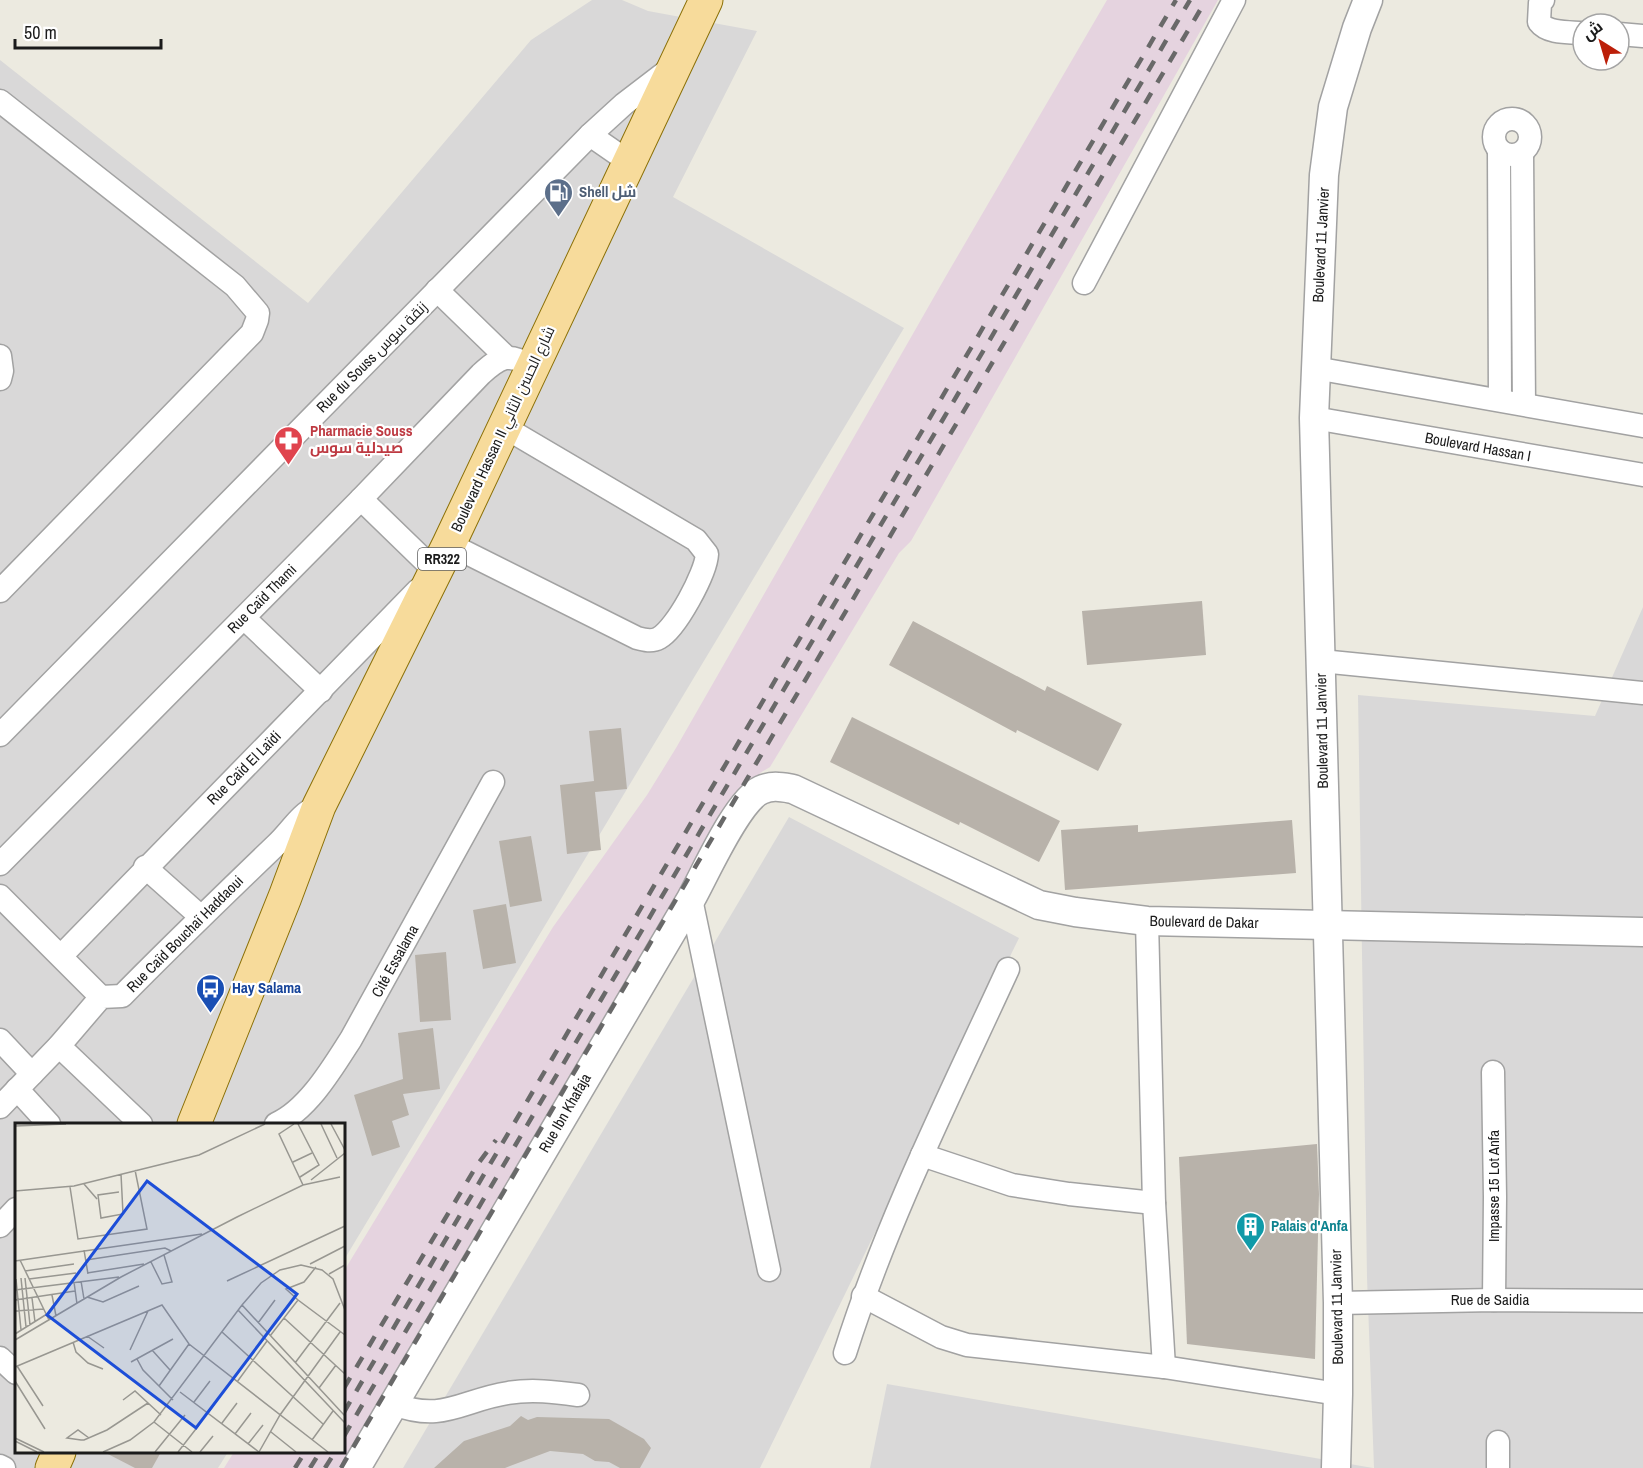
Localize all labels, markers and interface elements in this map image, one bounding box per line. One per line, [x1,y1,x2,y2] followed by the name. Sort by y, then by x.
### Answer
[15,12,160,50] scale bar
[1571,12,1631,72] north arrow
[1577,15,1607,45] text: ش
[24,20,57,45] text: 50 m
[542,176,574,218] fuel station icon: Shell شل
[579,181,637,202] place label: Shell شل
[1307,187,1334,303] street label: Boulevard 11 Janvier
[311,296,432,417] street label: Rue du Souss زنقة سوس
[446,323,561,536] street label: Boulevard Hassan II شارع الحسن الثاني
[310,420,413,458] place label: Pharmacie Souss صيدلية سوس
[273,424,305,466] pharmacy icon: Pharmacie Souss صيدلية سوس
[1423,427,1533,466] street label: Boulevard Hassan I
[418,548,466,570] road number: RR322
[222,559,301,638] street label: Rue Caïd Thami
[1310,673,1333,789] street label: Boulevard 11 Janvier
[202,726,285,809] street label: Rue Caïd El Laïdi
[122,871,248,997] street label: Rue Caïd Bouchaï Haddaoui
[1149,910,1259,933] street label: Boulevard de Dakar
[366,921,423,1001] street label: Cité Essalama
[195,972,227,1014] bus stop icon: Hay Salama
[232,977,301,998] place label: Hay Salama
[533,1069,596,1156] street label: Rue Ibn Khafaja
[15,1123,345,1453] inset map
[1483,1130,1504,1242] street label: Impasse 15 Lot Anfa
[1234,1210,1266,1252] building icon: Palais d'Anfa
[1271,1215,1348,1236] place label: Palais d'Anfa
[1325,1249,1348,1365] street label: Boulevard 11 Janvier
[1451,1289,1529,1310] street label: Rue de Saidia

